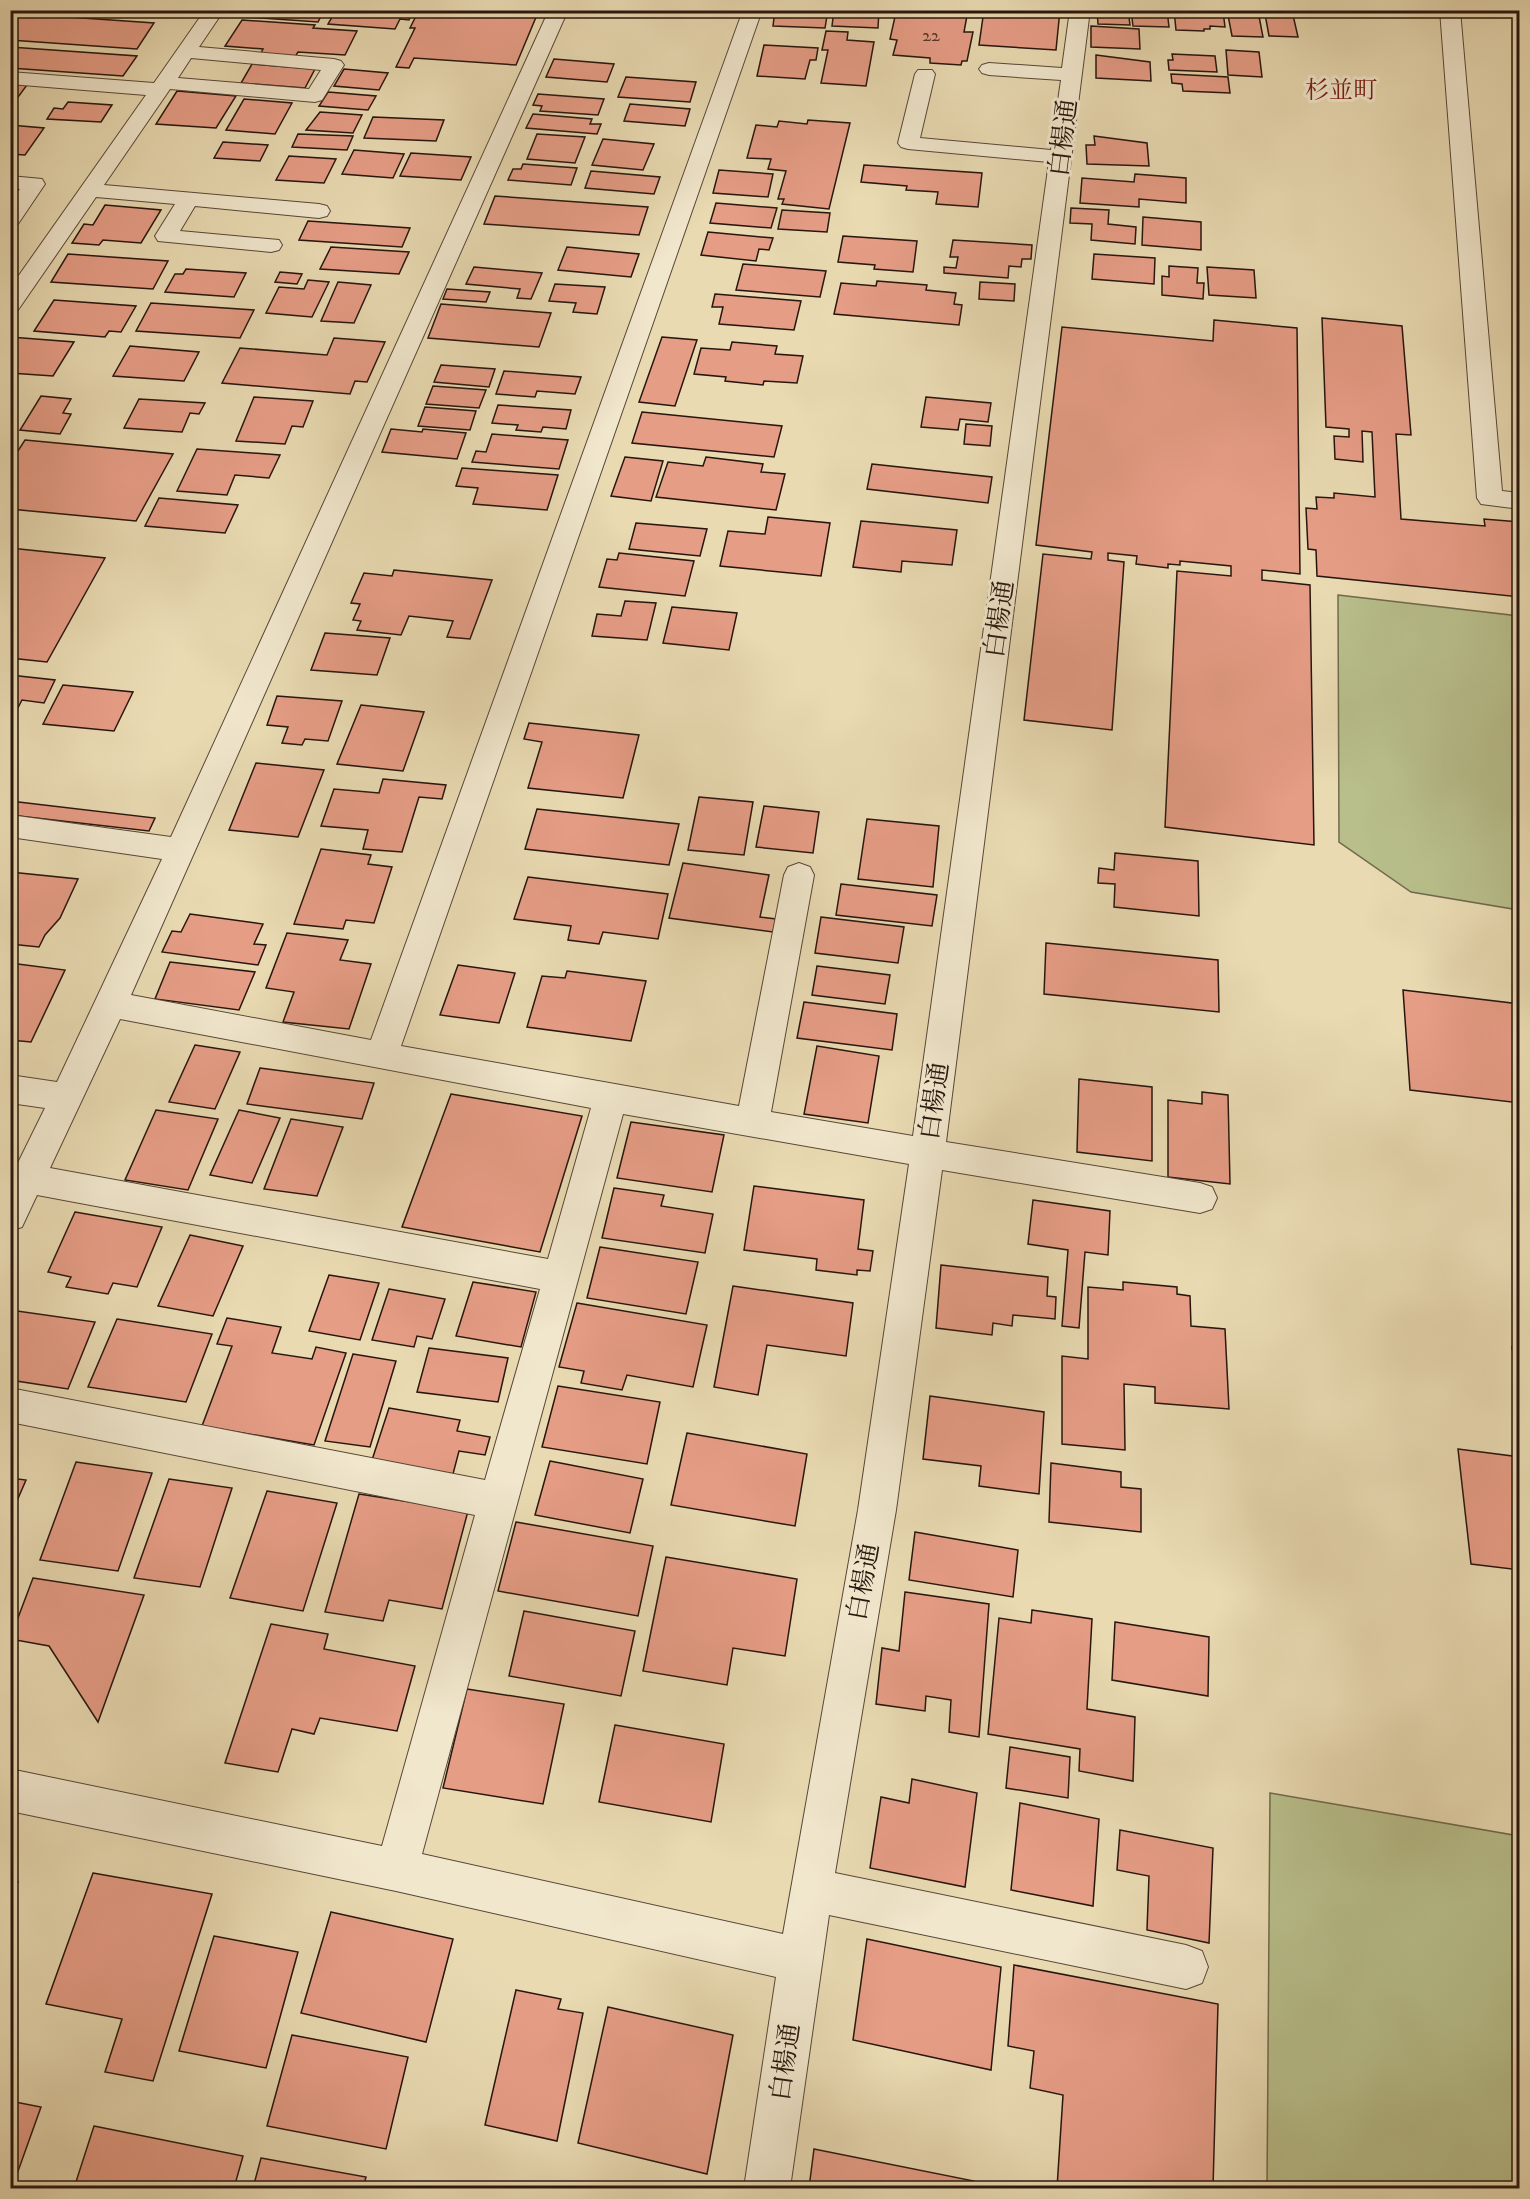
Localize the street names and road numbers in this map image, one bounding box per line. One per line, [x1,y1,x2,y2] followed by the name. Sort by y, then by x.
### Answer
[1043,97,1085,179] street label: 白楊通
[978,578,1022,660] street label: 白楊通
[913,1060,957,1142] street label: 白楊通
[841,1541,887,1623] street label: 白楊通
[764,2021,808,2103] street label: 白楊通

